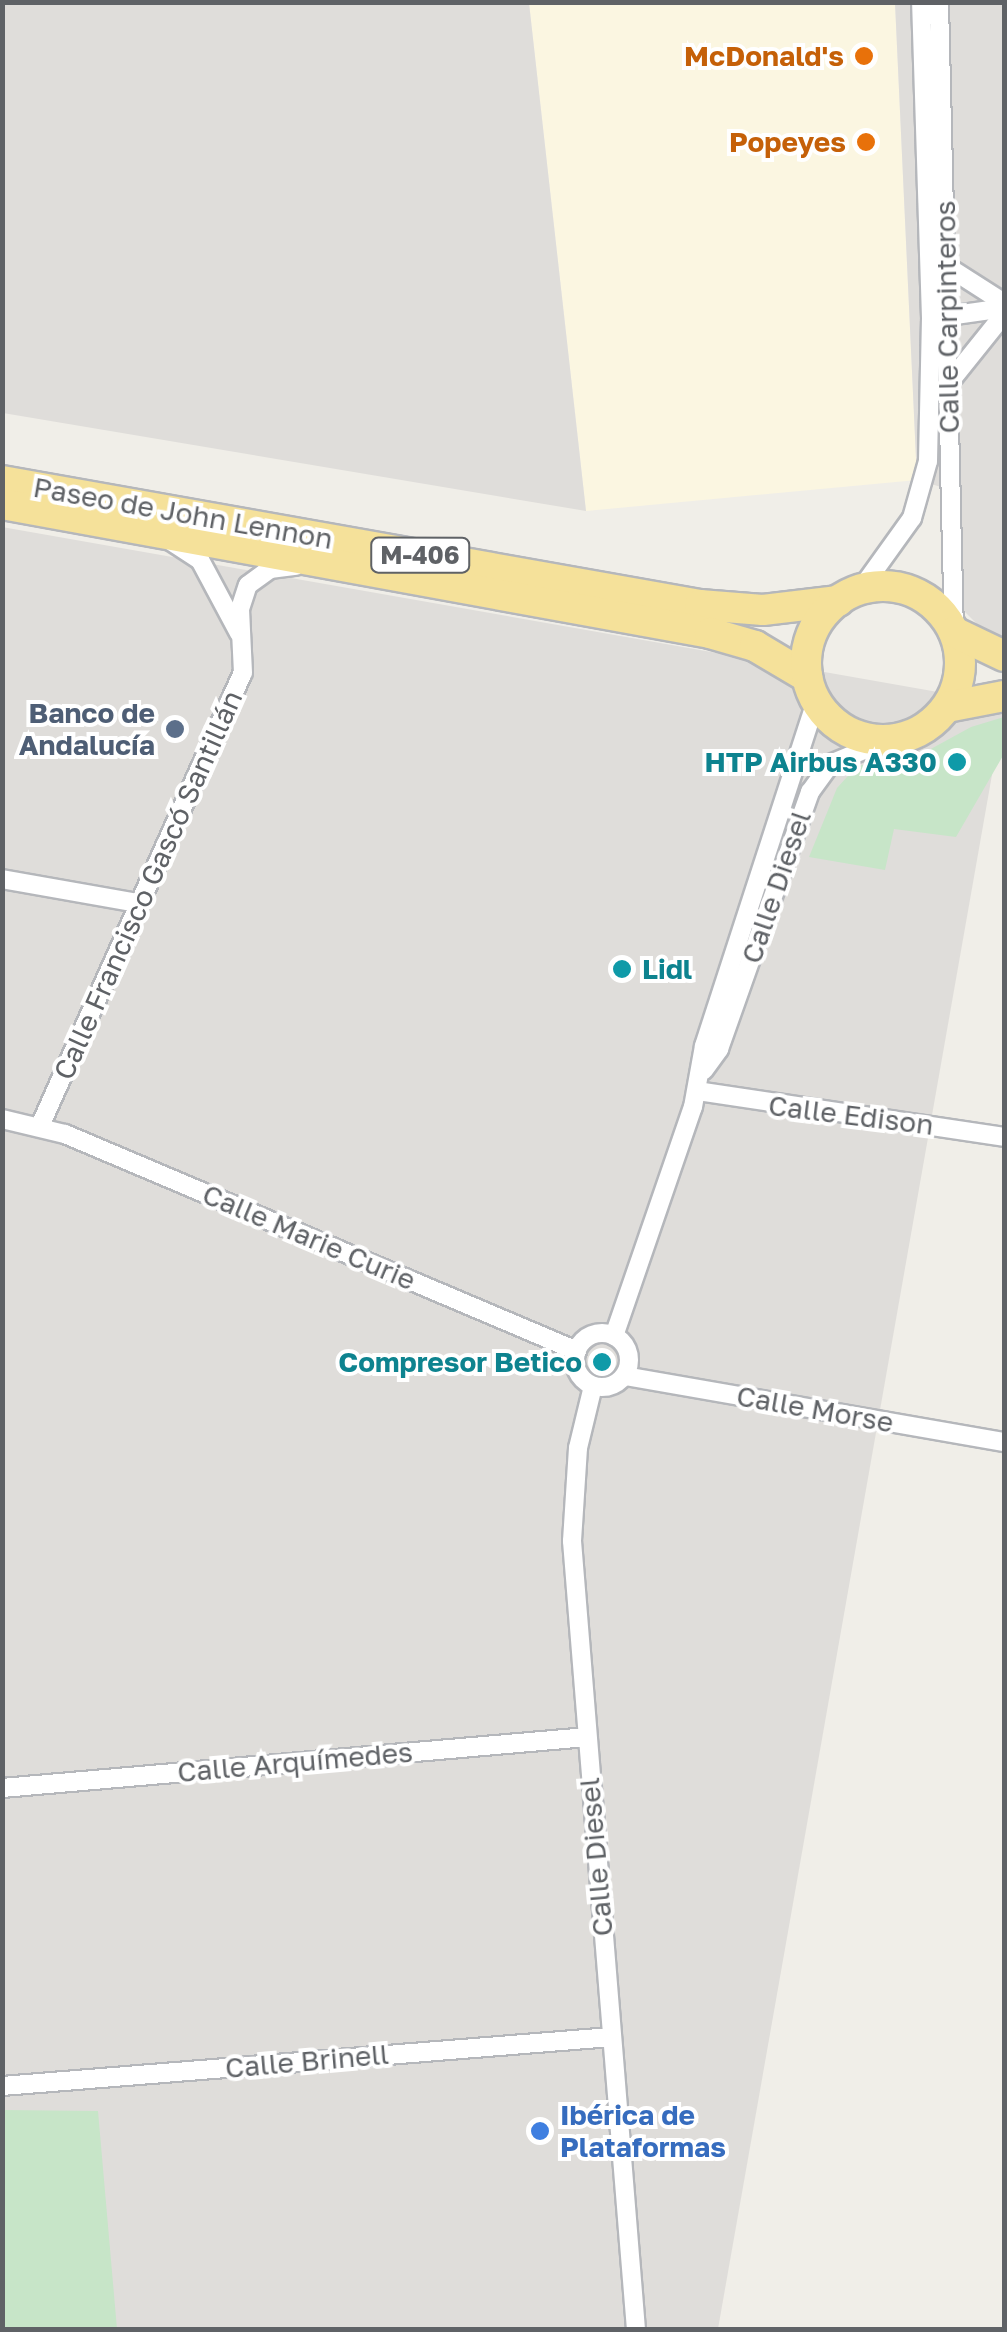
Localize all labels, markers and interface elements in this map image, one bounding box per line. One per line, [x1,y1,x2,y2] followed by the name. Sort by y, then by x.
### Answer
[684,39,844,73] place label: McDonald's
[853,45,875,67] marker: McDonald's
[729,125,846,159] place label: Popeyes
[855,131,877,153] marker: Popeyes
[928,200,966,434] street label: Calle Carpinteros
[31,470,335,556] street label: Paseo de John Lennon
[370,535,470,575] road number: M-406
[47,685,249,1085] street label: Calle Francisco Gascó Santillán
[19,696,155,762] place label: Banco de Andalucía
[164,718,186,740] marker: Banco de Andalucía
[704,745,937,779] place label: HTP Airbus A330
[946,751,968,773] marker: HTP Airbus A330
[734,806,818,968] street label: Calle Diesel
[642,952,692,986] place label: Lidl
[611,958,633,980] marker: Lidl
[767,1088,935,1142] street label: Calle Edison
[198,1177,420,1297] street label: Calle Marie Curie
[338,1345,582,1379] place label: Compresor Betico
[591,1351,613,1373] marker: Compresor Betico
[734,1379,896,1439] street label: Calle Morse
[176,1735,414,1789] street label: Calle Arquímedes
[572,1776,620,1938] street label: Calle Diesel
[224,2037,390,2085] street label: Calle Brinell
[560,2098,726,2164] place label: Ibérica de Plataformas
[529,2120,551,2142] marker: Ibérica de Plataformas

